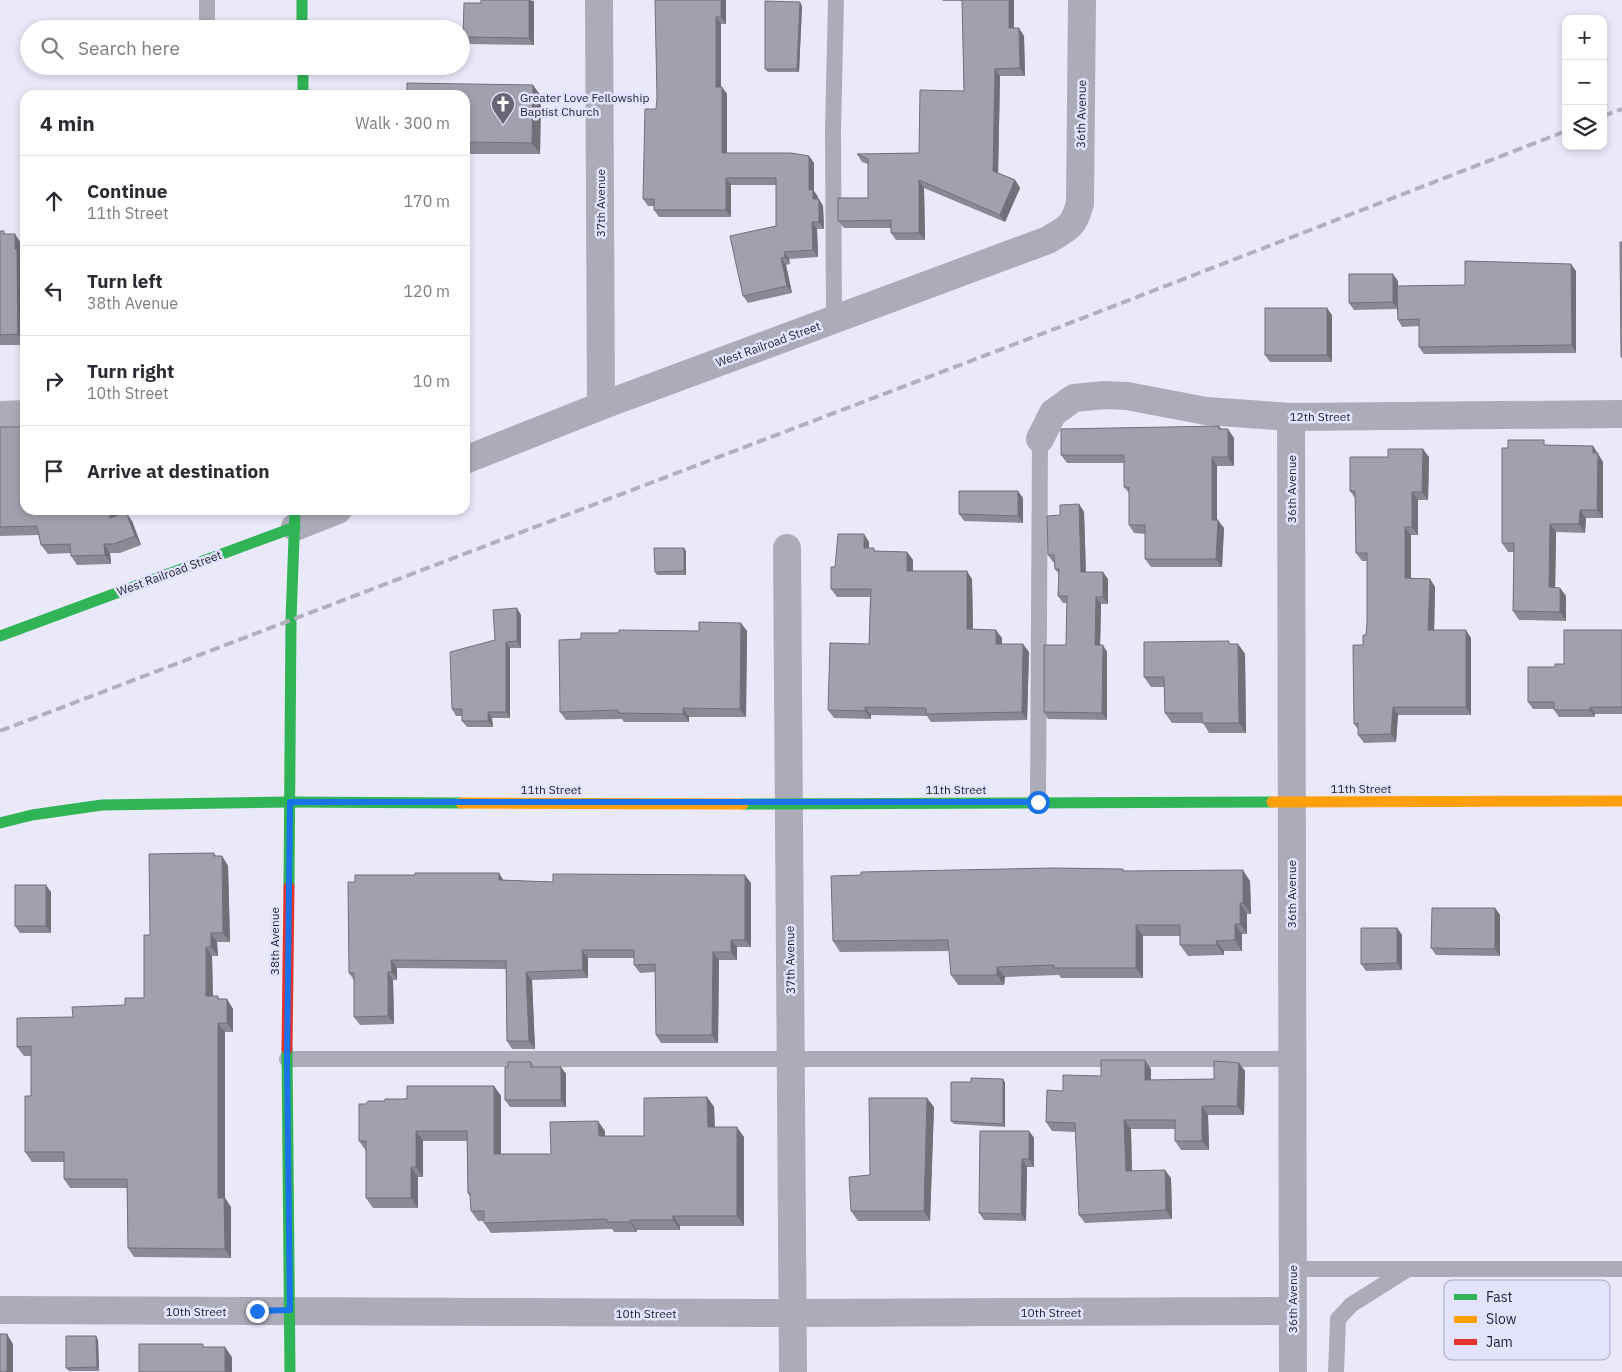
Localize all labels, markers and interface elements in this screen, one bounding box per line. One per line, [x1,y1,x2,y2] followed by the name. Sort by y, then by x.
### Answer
[1562,15,1607,150] map controls
[1562,15,1607,60] button: +
[20,20,470,75] search box
[38,34,66,62] icon: search
[78,36,180,60] text: Search here
[1562,60,1607,105] button: −
[1073,79,1089,148] street label: 36th Avenue
[520,90,649,119] place label: Greater Love Fellowship Baptist Church
[490,91,516,125] church icon: Greater Love Fellowship Baptist Church
[1562,105,1607,150] button: layers
[40,109,95,137] text: 4 min
[355,113,450,133] text: Walk · 300 m
[593,168,608,237] street label: 37th Avenue
[87,179,167,203] text: Continue
[40,187,68,215] icon: ahead
[403,191,450,211] text: 170 m
[87,203,169,223] text: 11th Street
[87,269,163,293] text: Turn left
[40,277,68,305] icon: left
[403,281,450,301] text: 120 m
[87,293,178,313] text: 38th Avenue
[714,318,822,370] street label: West Railroad Street
[87,359,174,383] text: Turn right
[40,367,68,395] icon: right
[413,371,450,391] text: 10 m
[87,383,169,403] text: 10th Street
[1289,409,1351,424] street label: 12th Street
[1284,454,1299,523] street label: 36th Avenue
[40,457,68,485] icon: arrive
[87,459,270,483] text: Arrive at destination
[115,547,223,599] street label: West Railroad Street
[1330,781,1392,796] street label: 11th Street
[520,782,582,797] street label: 11th Street
[925,782,987,797] street label: 11th Street
[1027,791,1050,814] route start
[1284,859,1299,928] street label: 36th Avenue
[267,906,282,975] street label: 38th Avenue
[782,925,798,994] street label: 37th Avenue
[1285,1264,1300,1333] street label: 36th Avenue
[1444,1280,1610,1360] legend
[1486,1288,1512,1306] text: Fast
[246,1300,269,1323] route end
[165,1304,227,1319] street label: 10th Street
[1020,1305,1082,1320] street label: 10th Street
[615,1306,677,1321] street label: 10th Street
[1486,1310,1517,1328] text: Slow
[1486,1333,1513,1351] text: Jam

